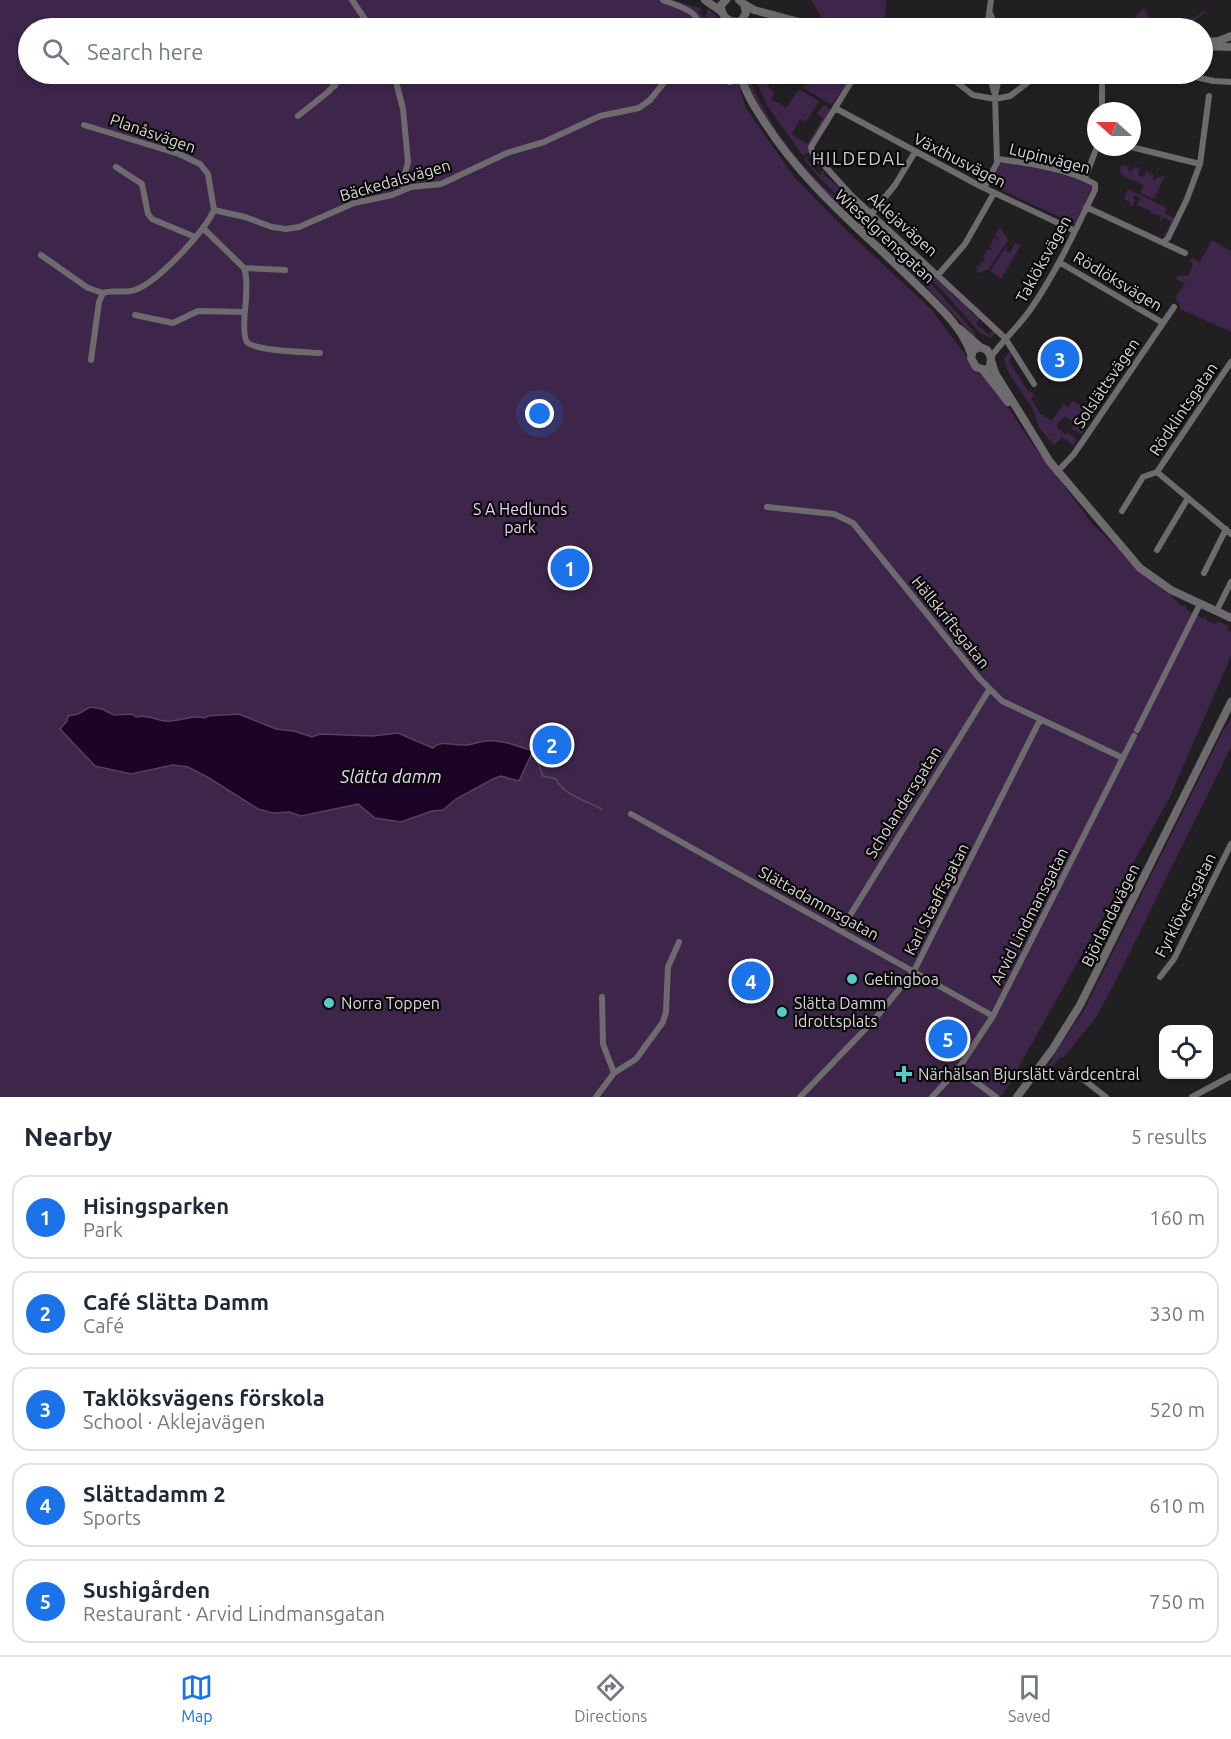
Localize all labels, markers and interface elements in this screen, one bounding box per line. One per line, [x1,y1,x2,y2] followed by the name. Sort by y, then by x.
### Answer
[18,18,1213,84] search box
[39,35,72,68] icon: search
[87,39,203,64] text: Search here
[1087,102,1141,156] north arrow
[108,110,198,156] street label: Planåsvägen
[911,129,1009,191] street label: Växthusvägen
[1008,139,1092,177] street label: Lupinvägen
[812,148,906,168] district label: HILDEDAL
[338,156,452,204] street label: Bäckedalsvägen
[832,185,938,287] street label: Wieselgrensgatan
[865,188,941,260] street label: Aklejavägen
[1012,213,1074,305] street label: Taklöksvägen
[1070,247,1166,315] street label: Rödlöksvägen
[1069,335,1143,431] street label: Solslättsvägen
[1040,336,1080,382] pin: 3
[1145,359,1221,459] street label: Rödklintsgatan
[525,399,554,428] your location
[473,500,567,536] park label: S A Hedlunds park
[550,546,590,590] pin: 1
[908,572,994,672] street label: Hällskriftsgatan
[532,722,572,768] pin: 2
[861,743,945,861] street label: Scholandersgatan
[339,766,442,786] water label: Slätta damm
[900,840,972,958] street label: Karl Staaffsgatan
[987,845,1071,987] street label: Arvid Lindmansgatan
[1151,850,1219,960] street label: Fyrklöversgatan
[1077,861,1143,969] street label: Björlandavägen
[756,862,882,944] street label: Slättadammsgatan
[732,958,771,1004] pin: 4
[864,970,939,988] place label: Getingboa
[845,972,859,986] marker: Getingboa
[341,994,440,1012] place label: Norra Toppen
[794,994,886,1030] place label: Slätta Damm Idrottsplats
[322,996,336,1010] marker: Norra Toppen
[775,1005,789,1019] marker: Slätta Damm Idrottsplats
[928,1016,968,1062] pin: 5
[1159,1025,1213,1079] map controls
[1159,1025,1213,1079] button: locate
[895,1065,913,1083] marker: Närhälsan Bjurslätt vårdcentral
[918,1065,1140,1083] place label: Närhälsan Bjurslätt vårdcentral
[24,1122,112,1151] text: Nearby
[1131,1125,1207,1148] text: 5 results
[83,1193,229,1218] text: Hisingsparken
[40,1206,51,1229] text: 1
[1149,1206,1205,1229] text: 160 m
[83,1218,123,1241] text: Park
[83,1289,269,1314] text: Café Slätta Damm
[40,1302,51,1325] text: 2
[1149,1302,1205,1325] text: 330 m
[83,1314,124,1337] text: Café
[83,1385,325,1410] text: Taklöksvägens förskola
[40,1398,51,1421] text: 3
[1149,1398,1205,1421] text: 520 m
[83,1410,265,1433] text: School · Aklejavägen
[83,1481,226,1506] text: Slättadamm 2
[40,1494,51,1517] text: 4
[1149,1494,1205,1517] text: 610 m
[83,1506,141,1529] text: Sports
[83,1577,210,1602] text: Sushigården
[40,1590,51,1613] text: 5
[1149,1590,1205,1613] text: 750 m
[83,1602,385,1625] text: Restaurant · Arvid Lindmansgatan
[180,1671,213,1725] tab: Map
[574,1671,647,1725] tab: Directions
[1008,1671,1051,1725] tab: Saved

